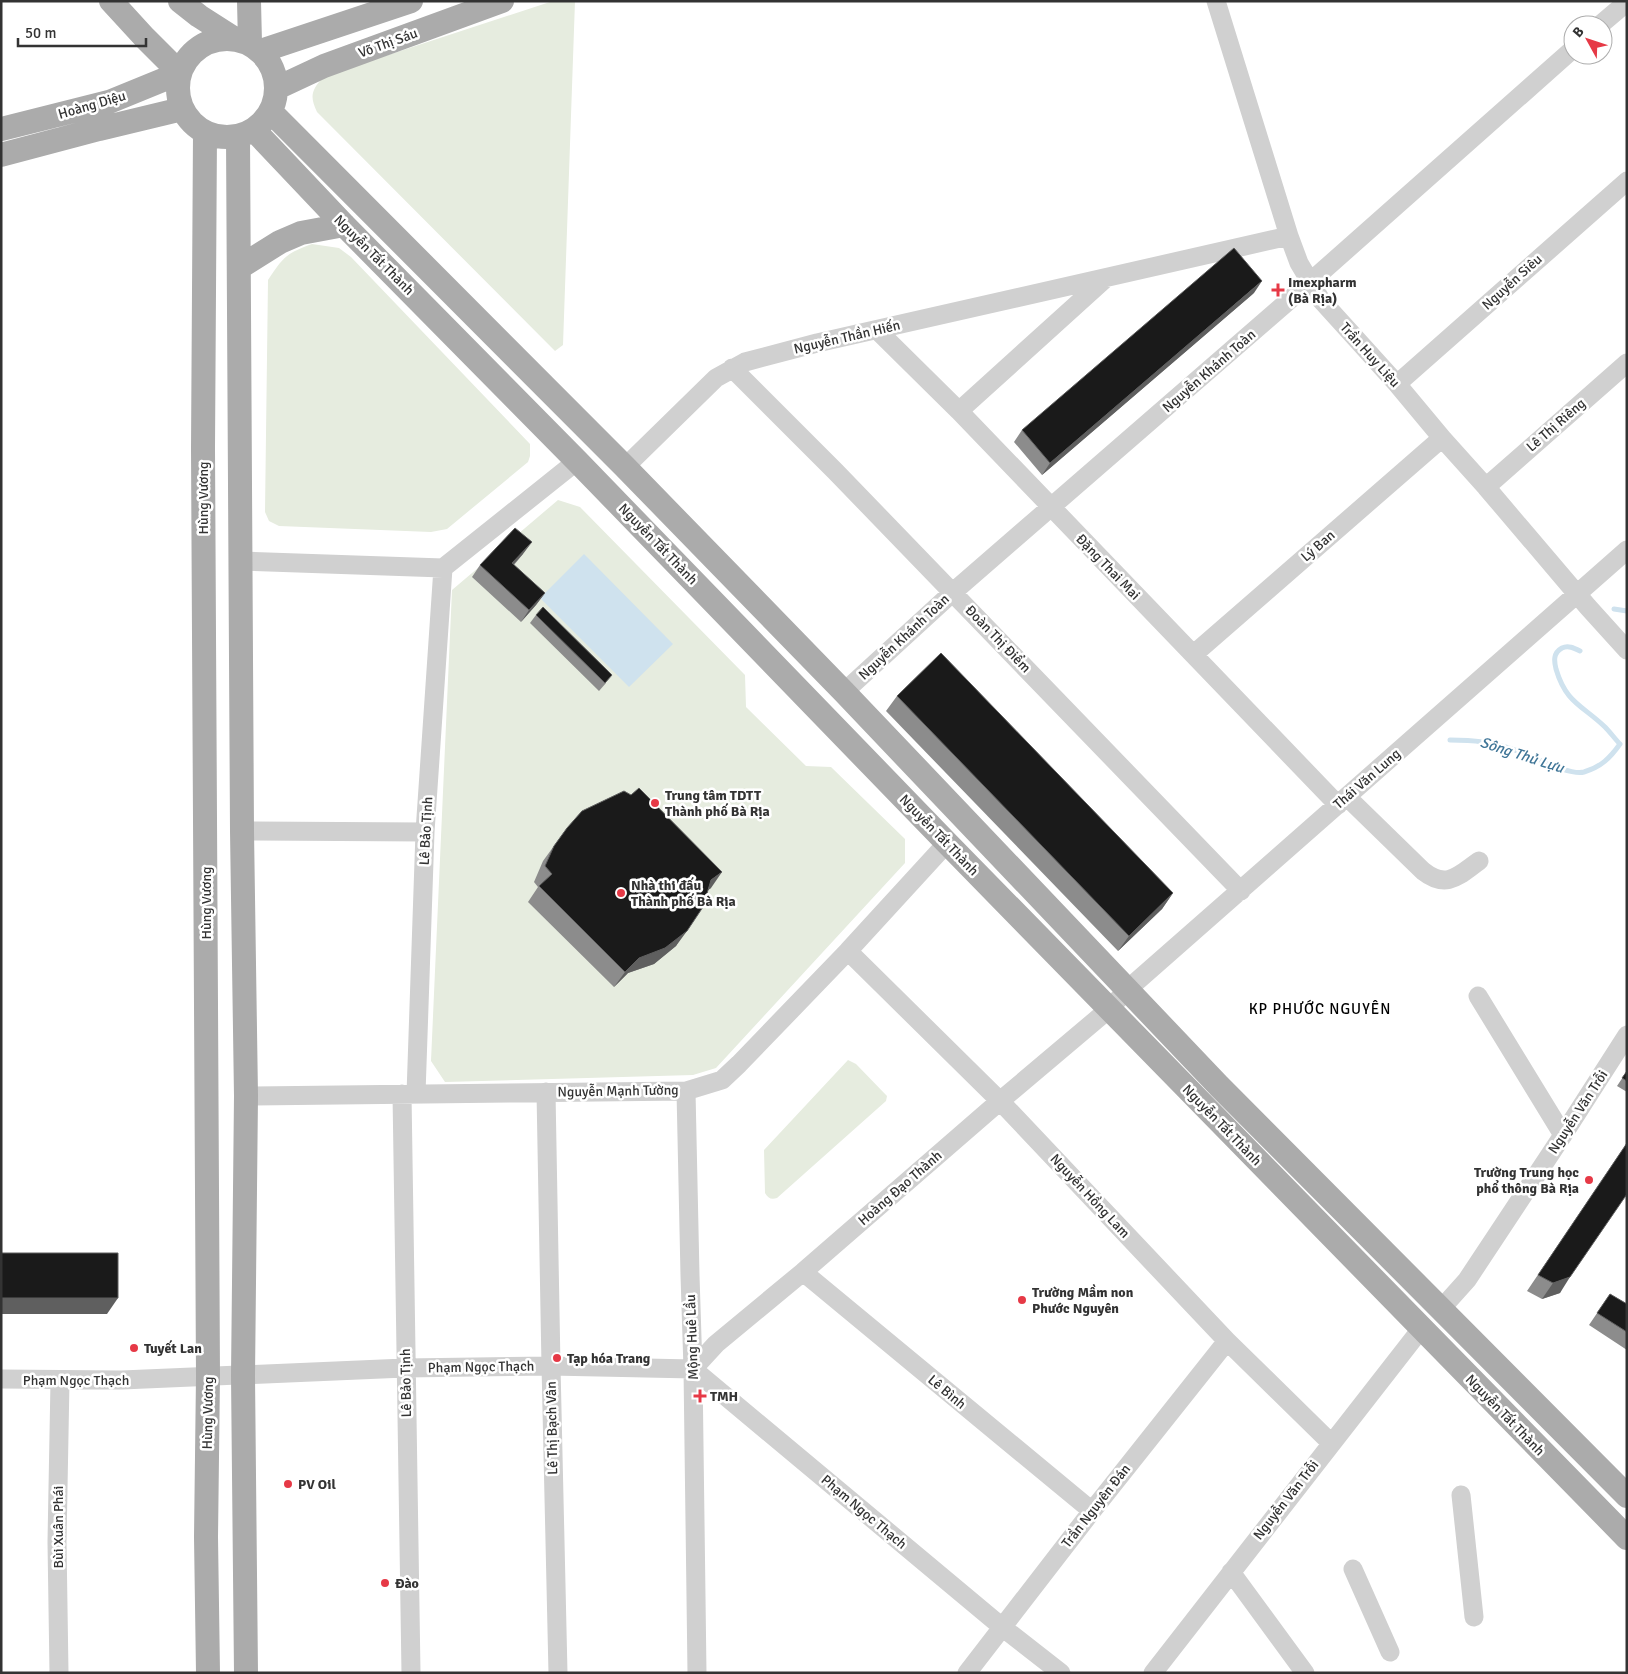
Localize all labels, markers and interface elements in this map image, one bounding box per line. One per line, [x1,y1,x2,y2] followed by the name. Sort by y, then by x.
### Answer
[18,15,145,47] scale bar
[1563,15,1613,65] north arrow
[1569,23,1588,41] text: B
[25,24,56,42] text: 50 m
[356,24,420,62] street label: Võ Thị Sáu
[56,87,128,123] street label: Hoàng Diệu
[330,211,418,299] street label: Nguyễn Tất Thành
[1478,251,1546,313] street label: Nguyễn Siêu
[1288,274,1357,307] place label: Imexpharm (Bà Rịa)
[1272,284,1284,296] marker: Imexpharm (Bà Rịa)
[792,316,902,358] street label: Nguyễn Thần Hiến
[1336,319,1404,391] street label: Trần Huy Liệu
[1159,326,1259,416] street label: Nguyễn Khánh Toàn
[1523,395,1589,455] street label: Lê Thị Riêng
[195,462,212,534] street label: Hùng Vương
[615,500,701,588] street label: Nguyễn Tất Thành
[1298,527,1338,565] street label: Lý Ban
[1072,530,1144,604] street label: Đặng Thai Mai
[855,591,953,683] street label: Nguyễn Khánh Toàn
[962,602,1034,676] street label: Đoàn Thị Điểm
[1478,733,1567,777] water label: Sông Thủ Lựu
[1330,745,1404,813] street label: Thái Văn Lung
[665,787,770,820] place label: Trung tâm TDTT Thành phố Bà Rịa
[896,791,982,879] street label: Nguyễn Tất Thành
[416,796,436,866] street label: Lê Bảo Tịnh
[649,797,661,809] marker: Trung tâm TDTT Thành phố Bà Rịa
[198,867,215,939] street label: Hùng Vương
[631,877,736,910] place label: Nhà thi đấu Thành phố Bà Rịa
[615,887,627,899] marker: Nhà thi đấu Thành phố Bà Rịa
[1249,999,1391,1018] district label: KP PHƯỚC NGUYÊN
[1545,1067,1611,1157] street label: Nguyễn Văn Trỗi
[557,1081,679,1101] street label: Nguyễn Mạnh Tường
[1179,1081,1265,1169] street label: Nguyễn Tất Thành
[855,1147,945,1229] street label: Hoàng Đạo Thành
[1047,1150,1133,1242] street label: Nguyễn Hồng Lam
[1474,1164,1579,1197] place label: Trường Trung học phổ thông Bà Rịa
[1583,1174,1595,1186] marker: Trường Trung học phổ thông Bà Rịa
[1032,1284,1134,1317] place label: Trường Mầm non Phước Nguyên
[682,1294,702,1380] street label: Mộng Huê Lầu
[1016,1294,1028,1306] marker: Trường Mầm non Phước Nguyên
[144,1340,202,1357] place label: Tuyết Lan
[128,1342,140,1354] marker: Tuyết Lan
[397,1348,415,1418] street label: Lê Bảo Tịnh
[567,1350,651,1367] place label: Tạp hóa Trang
[551,1352,563,1364] marker: Tạp hóa Trang
[428,1358,534,1376] street label: Phạm Ngọc Thạch
[924,1371,970,1413] street label: Lê Bình
[1462,1371,1548,1459] street label: Nguyễn Tất Thành
[23,1372,129,1389] street label: Phạm Ngọc Thạch
[199,1376,217,1450] street label: Hùng Vương
[543,1381,561,1475] street label: Lê Thị Bạch Vân
[710,1388,738,1405] place label: TMH
[694,1390,706,1402] marker: TMH
[1250,1457,1322,1543] street label: Nguyễn Văn Trỗi
[1058,1461,1134,1551] street label: Trần Nguyên Đán
[818,1471,910,1553] street label: Phạm Ngọc Thạch
[298,1476,336,1493] place label: PV Oil
[282,1478,294,1490] marker: PV Oil
[50,1486,67,1568] street label: Bùi Xuân Phái
[395,1575,419,1592] place label: Đào
[379,1577,391,1589] marker: Đào

